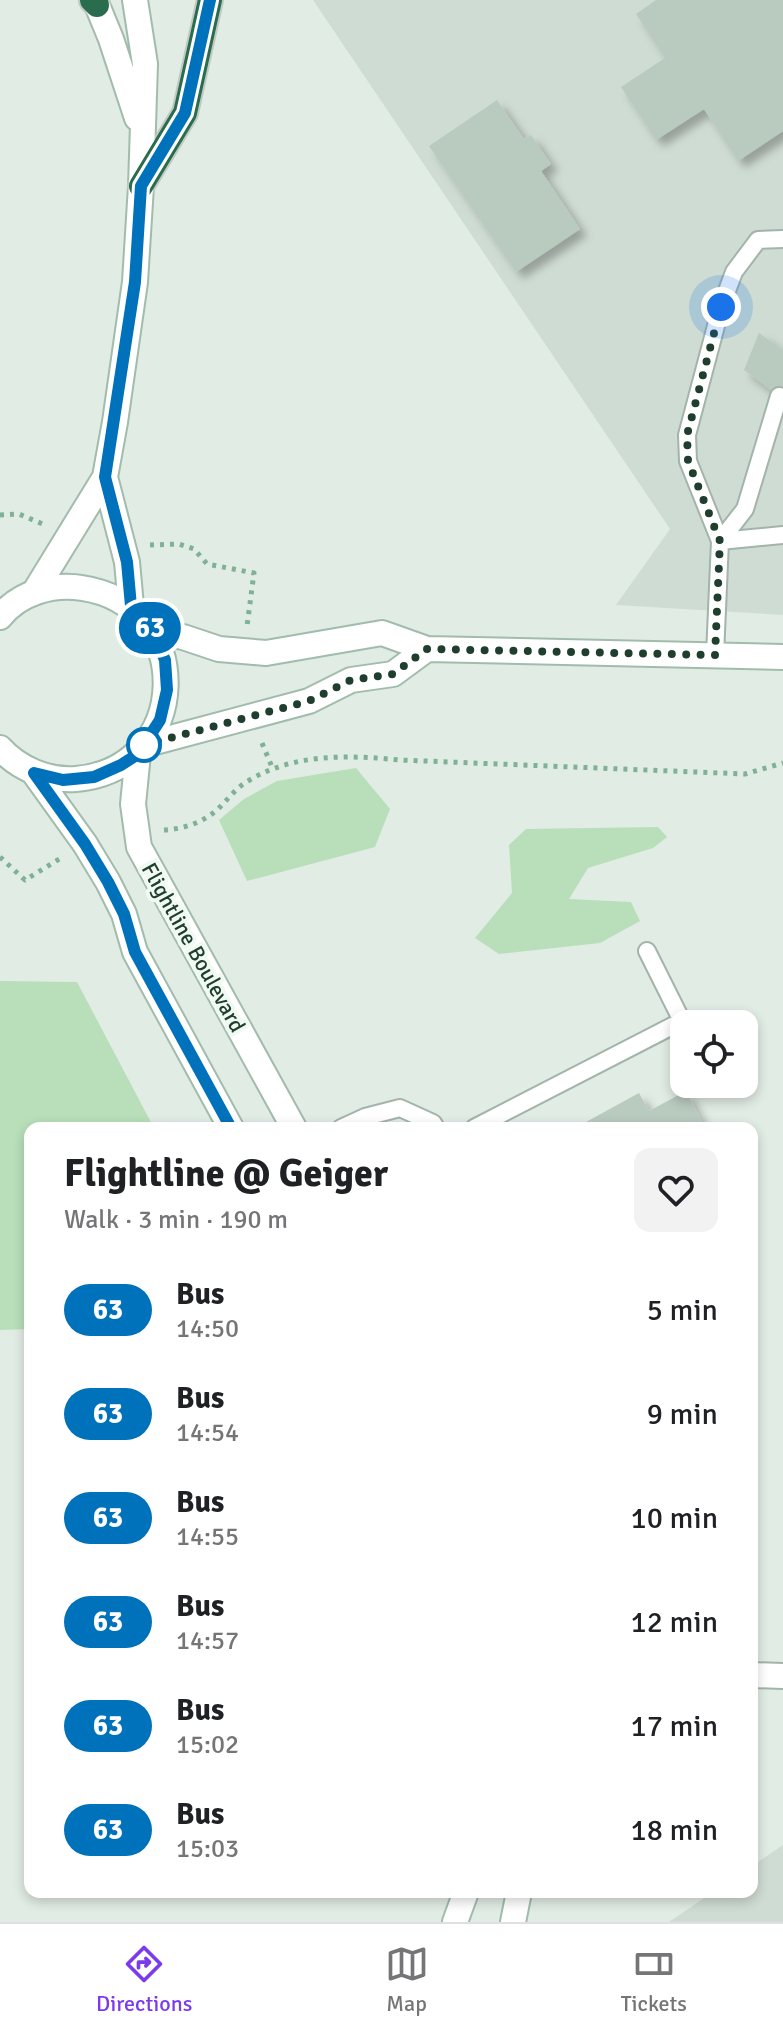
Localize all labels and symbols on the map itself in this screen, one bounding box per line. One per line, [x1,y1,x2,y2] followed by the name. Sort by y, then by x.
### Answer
[701,287,741,327] your location
[114,602,186,654] line badge: 63
[127,728,161,762] unlabelled marker
[136,858,251,1037] street label: Flightline Boulevard

